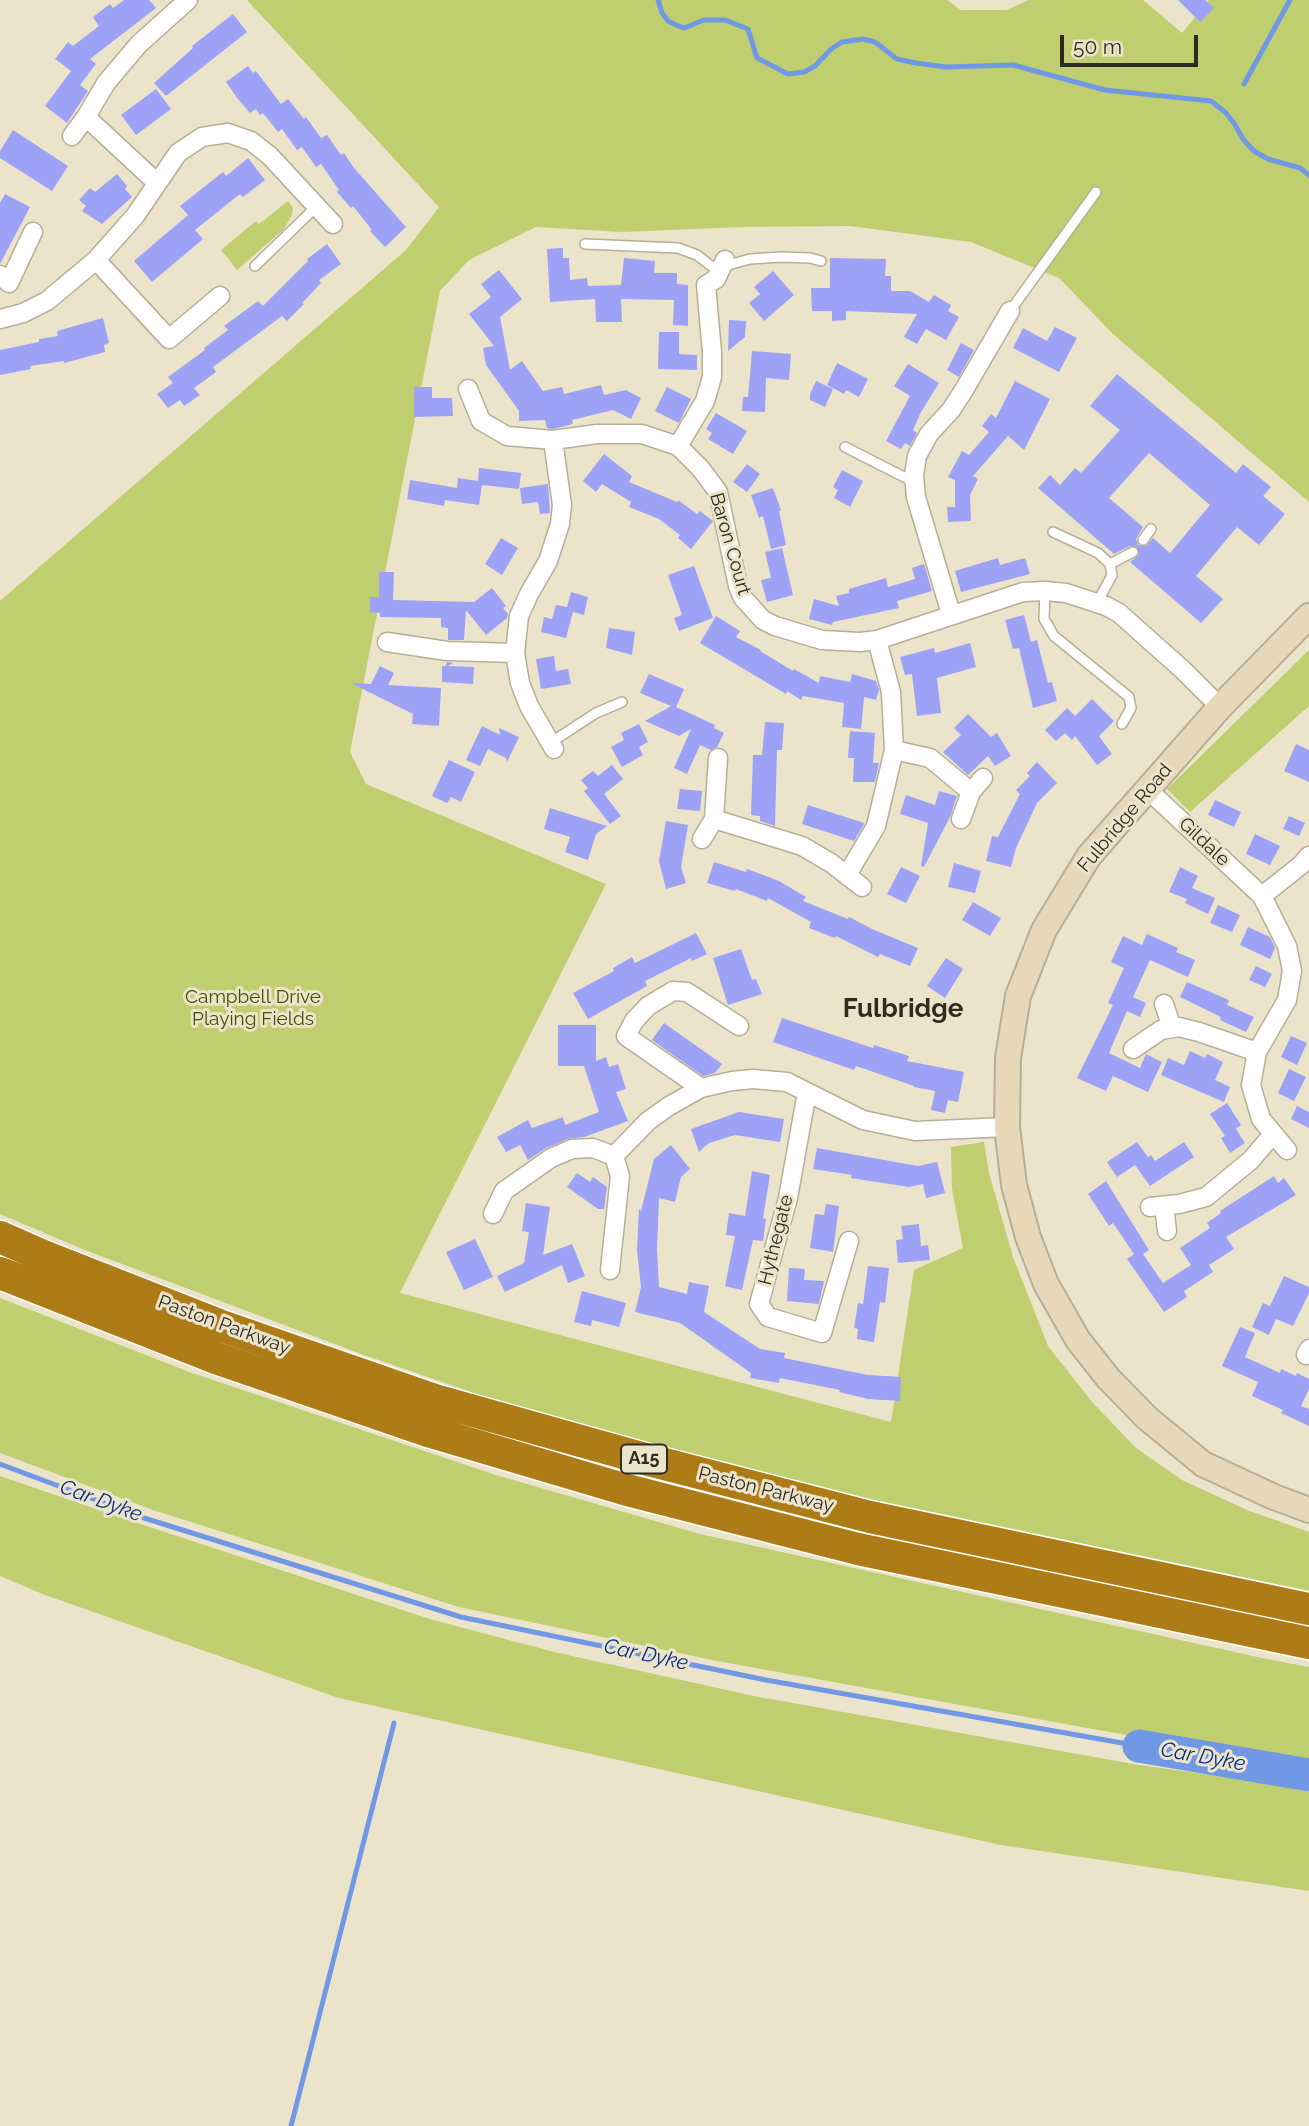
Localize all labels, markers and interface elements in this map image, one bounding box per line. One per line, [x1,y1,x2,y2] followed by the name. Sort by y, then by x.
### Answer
[1064,21,1202,65] scale bar
[1073,34,1122,59] text: 50 m
[705,490,755,598] street label: Baron Court
[1073,759,1177,877] street label: Fulbridge Road
[1174,813,1234,871] street label: Gildale
[185,986,321,1030] park label: Campbell Drive Playing Fields
[843,993,963,1025] district label: Fulbridge
[754,1192,798,1288] street label: Hythegate
[155,1291,293,1359] street label: Paston Parkway
[621,1444,667,1474] road number: A15
[696,1462,836,1518] street label: Paston Parkway
[56,1475,146,1527] water label: Car Dyke
[601,1634,691,1676] water label: Car Dyke
[1159,1737,1247,1777] water label: Car Dyke

